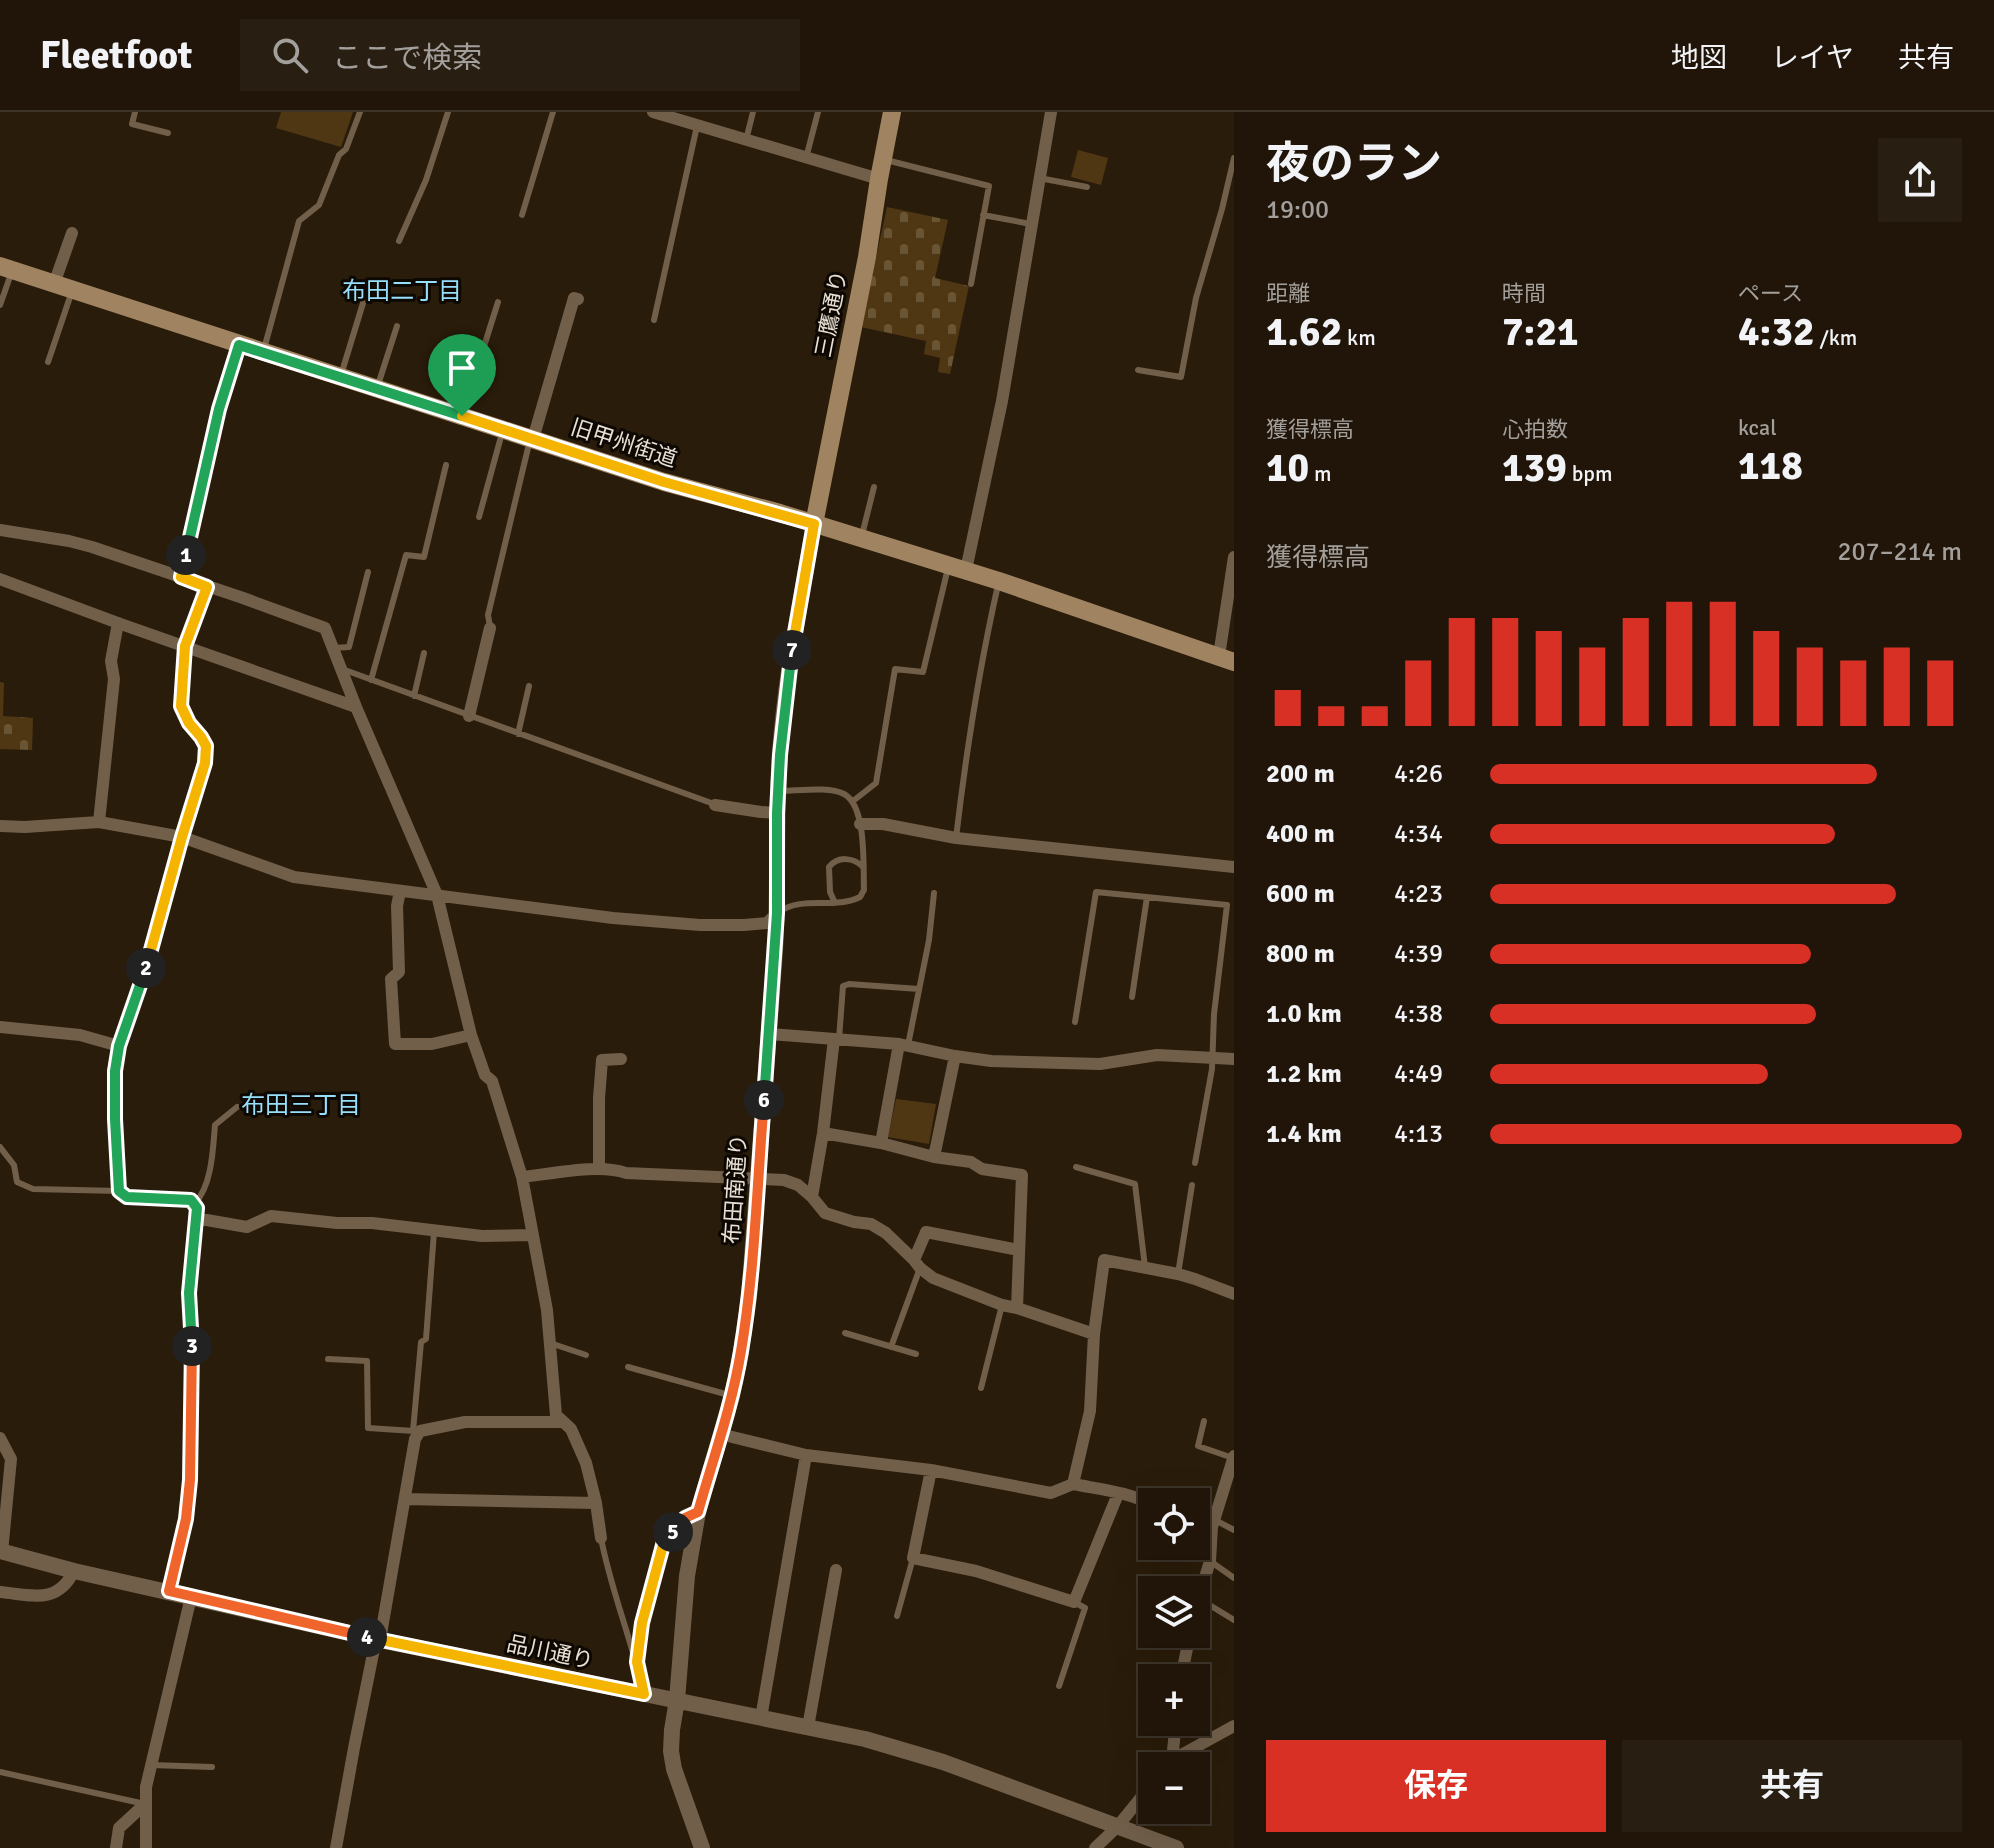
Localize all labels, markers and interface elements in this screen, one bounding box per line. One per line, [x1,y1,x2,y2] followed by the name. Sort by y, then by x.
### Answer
[240,19,800,91] search box
[40,32,192,79] text: Fleetfoot
[268,33,312,77] icon: search
[332,40,482,77] text: ここで検索
[1671,41,1727,75] text: 地図
[1771,41,1854,75] text: レイヤ
[1898,41,1954,75] text: 共有
[1266,137,1442,191] text: 夜のラン
[1878,138,1962,222] button: share
[1266,194,1329,226] text: 19:00
[809,268,853,360] street label: 三鷹通り
[342,276,462,306] district label: 布田二丁目
[1266,280,1310,307] text: 距離
[1502,280,1546,307] text: 時間
[1738,280,1803,307] text: ペース
[1266,307,1342,357] text: 1.62
[1502,307,1579,357] text: 7:21
[1738,307,1815,357] text: 4:32
[1342,324,1376,351] text: km
[1815,324,1857,351] text: /km
[428,334,496,416] pin
[440,346,484,390] icon: arrive
[568,413,680,473] street label: 旧甲州街道
[1738,414,1777,441] text: kcal
[1266,416,1354,443] text: 獲得標高
[1502,416,1568,443] text: 心拍数
[1738,441,1803,491] text: 118
[1266,443,1309,493] text: 10
[1502,443,1567,493] text: 139
[1309,460,1332,487] text: m
[1567,460,1612,487] text: bpm
[166,535,206,575] pin: 1
[1838,536,1962,568] text: 207–214 m
[180,541,192,568] text: 1
[1266,542,1370,574] text: 獲得標高
[772,630,812,670] pin: 7
[786,636,798,663] text: 7
[1266,758,1335,790] text: 200 m
[1394,758,1443,790] text: 4:26
[1266,818,1335,850] text: 400 m
[1394,818,1443,850] text: 4:34
[1266,878,1335,910] text: 600 m
[1394,878,1443,910] text: 4:23
[1266,938,1335,970] text: 800 m
[1394,938,1443,970] text: 4:39
[126,948,166,988] pin: 2
[140,954,152,981] text: 2
[1266,998,1342,1030] text: 1.0 km
[1394,998,1443,1030] text: 4:38
[1266,1058,1342,1090] text: 1.2 km
[1394,1058,1443,1090] text: 4:49
[744,1080,784,1120] pin: 6
[758,1086,770,1113] text: 6
[241,1090,361,1120] district label: 布田三丁目
[1266,1118,1342,1150] text: 1.4 km
[1394,1118,1443,1150] text: 4:13
[718,1133,752,1245] street label: 布田南通り
[172,1326,212,1366] pin: 3
[186,1332,198,1359] text: 3
[1138,1488,1210,1824] map controls
[1138,1488,1210,1560] button: locate
[653,1512,693,1552] pin: 5
[667,1518,679,1545] text: 5
[1138,1576,1210,1648] button: layers
[347,1617,387,1657] pin: 4
[361,1623,373,1650] text: 4
[504,1630,596,1674] street label: 品川通り
[1138,1664,1210,1736] button: +
[1266,1740,1606,1832] button: 保存
[1622,1740,1962,1832] button: 共有
[1138,1752,1210,1824] button: −

